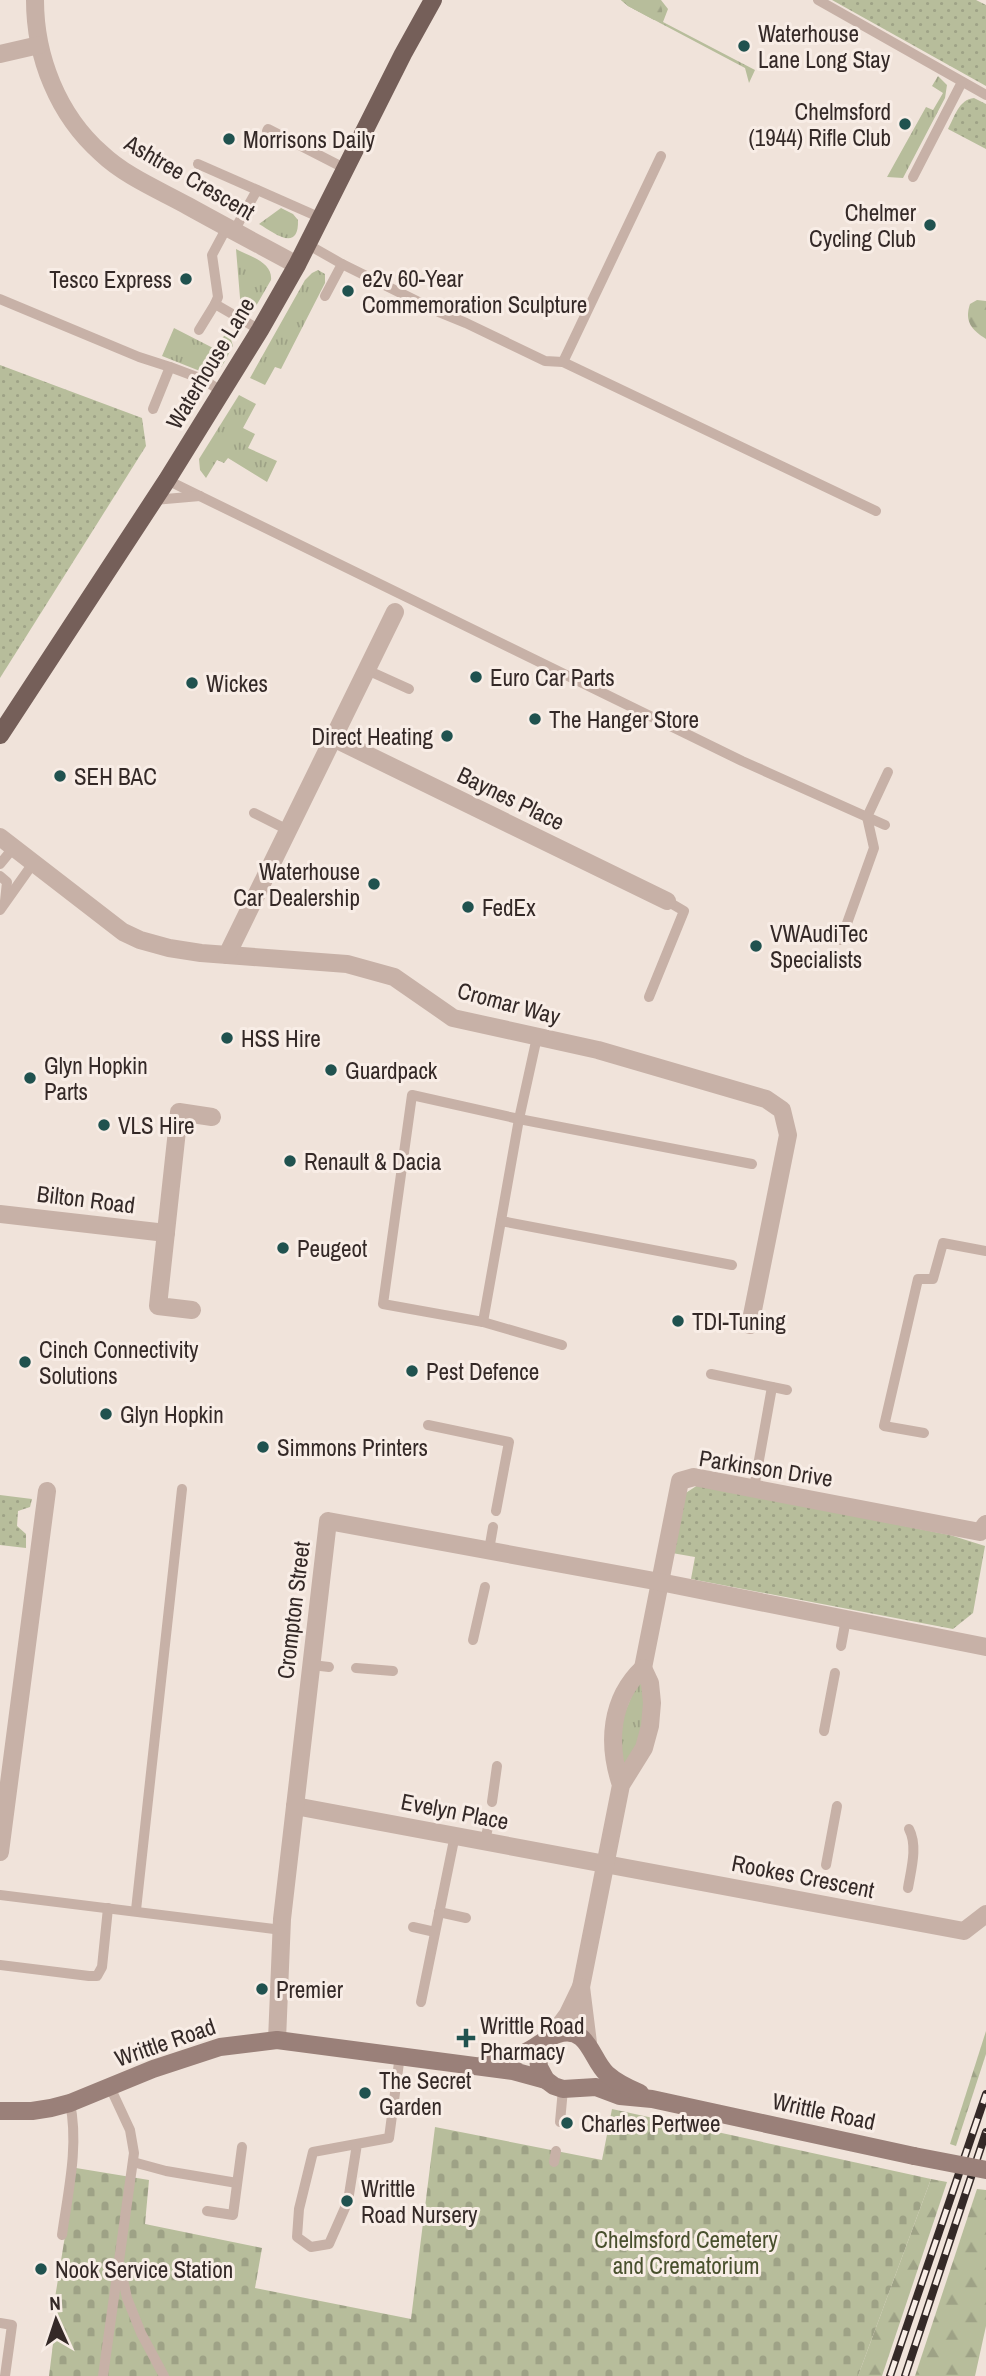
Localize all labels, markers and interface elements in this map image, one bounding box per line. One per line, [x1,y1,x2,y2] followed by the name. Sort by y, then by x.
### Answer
[758,18,891,75] place label: Waterhouse Lane Long Stay
[736,38,752,54] marker: Waterhouse Lane Long Stay
[748,96,891,153] place label: Chelmsford (1944) Rifle Club
[897,116,913,132] marker: Chelmsford (1944) Rifle Club
[243,124,376,155] place label: Morrisons Daily
[118,127,261,227] street label: Ashtree Crescent
[221,131,237,147] marker: Morrisons Daily
[809,197,917,254] place label: Chelmer Cycling Club
[922,217,938,233] marker: Chelmer Cycling Club
[362,263,587,320] place label: e2v 60-Year Commemoration Sculpture
[49,264,172,295] place label: Tesco Express
[178,271,194,287] marker: Tesco Express
[340,283,356,299] marker: e2v 60-Year Commemoration Sculpture
[159,291,261,435] street label: Waterhouse Lane
[490,662,615,693] place label: Euro Car Parts
[206,668,268,699] place label: Wickes
[468,669,484,685] marker: Euro Car Parts
[184,675,200,691] marker: Wickes
[549,704,699,735] place label: The Hanger Store
[527,711,543,727] marker: The Hanger Store
[311,721,434,752] place label: Direct Heating
[439,728,455,744] marker: Direct Heating
[452,759,570,837] street label: Baynes Place
[74,761,157,792] place label: SEH BAC
[52,768,68,784] marker: SEH BAC
[233,856,360,913] place label: Waterhouse Car Dealership
[366,876,382,892] marker: Waterhouse Car Dealership
[482,892,536,923] place label: FedEx
[460,899,476,915] marker: FedEx
[770,918,868,975] place label: VWAudiTec Specialists
[748,938,764,954] marker: VWAudiTec Specialists
[454,974,564,1032] street label: Cromar Way
[241,1023,321,1054] place label: HSS Hire
[219,1030,235,1046] marker: HSS Hire
[44,1050,148,1107] place label: Glyn Hopkin Parts
[345,1055,438,1086] place label: Guardpack
[323,1062,339,1078] marker: Guardpack
[22,1070,38,1086] marker: Glyn Hopkin Parts
[118,1110,195,1141] place label: VLS Hire
[96,1117,112,1133] marker: VLS Hire
[304,1146,442,1177] place label: Renault & Dacia
[282,1153,298,1169] marker: Renault & Dacia
[35,1178,137,1220] street label: Bilton Road
[297,1233,367,1264] place label: Peugeot
[275,1240,291,1256] marker: Peugeot
[692,1306,786,1337] place label: TDI-Tuning
[670,1313,686,1329] marker: TDI-Tuning
[39,1334,199,1391] place label: Cinch Connectivity Solutions
[17,1354,33,1370] marker: Cinch Connectivity Solutions
[426,1356,539,1387] place label: Pest Defence
[404,1363,420,1379] marker: Pest Defence
[120,1399,224,1430] place label: Glyn Hopkin
[98,1406,114,1422] marker: Glyn Hopkin
[277,1432,428,1463] place label: Simmons Printers
[255,1439,271,1455] marker: Simmons Printers
[697,1442,835,1494] street label: Parkinson Drive
[269,1539,317,1681] street label: Crompton Street
[399,1785,511,1837] street label: Evelyn Place
[729,1847,877,1905] street label: Rookes Crescent
[276,1974,344,2005] place label: Premier
[254,1981,270,1997] marker: Premier
[111,2010,219,2074] street label: Writtle Road
[480,2010,585,2067] place label: Writtle Road Pharmacy
[458,2030,474,2046] marker: Writtle Road Pharmacy
[379,2065,471,2122] place label: The Secret Garden
[357,2085,373,2101] marker: The Secret Garden
[770,2085,878,2137] street label: Writtle Road
[581,2108,720,2139] place label: Charles Pertwee
[559,2115,575,2131] marker: Charles Pertwee
[361,2173,478,2230] place label: Writtle Road Nursery
[339,2193,355,2209] marker: Writtle Road Nursery
[594,2224,778,2281] park label: Chelmsford Cemetery and Crematorium
[55,2254,233,2285] place label: Nook Service Station
[33,2261,49,2277] marker: Nook Service Station
[21,2285,91,2355] north arrow
[49,2290,61,2316] text: N

